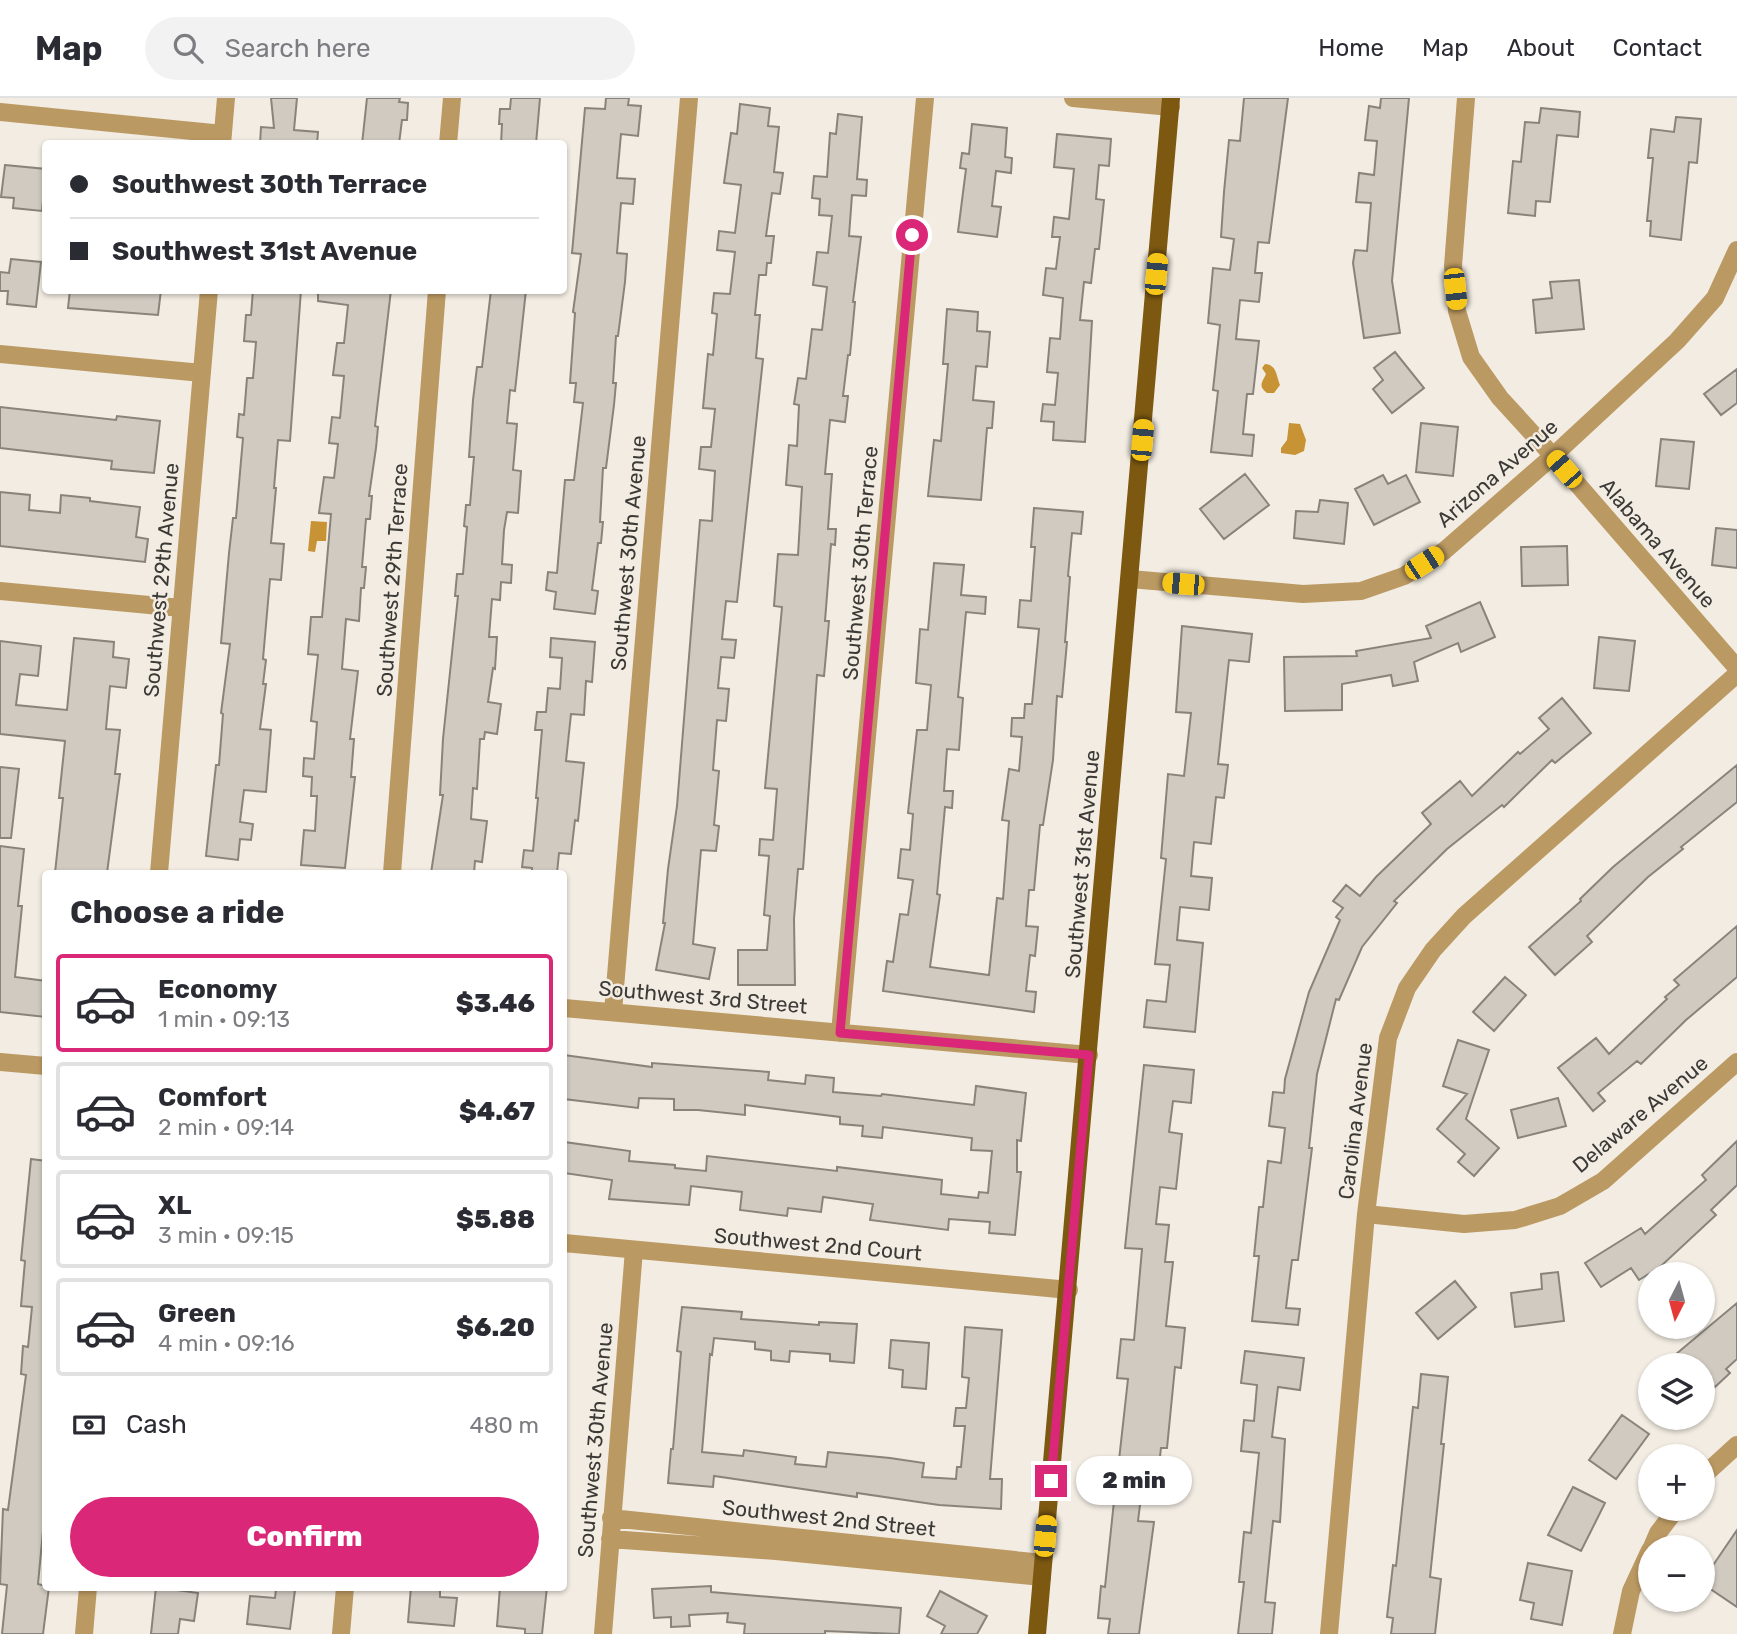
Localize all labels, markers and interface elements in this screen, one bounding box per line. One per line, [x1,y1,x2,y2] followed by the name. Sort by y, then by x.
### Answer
[145,17,635,80] search box
[35,29,103,68] text: Map
[169,29,207,67] icon: search
[225,33,370,64] text: Search here
[1318,34,1384,62] text: Home
[1422,34,1469,62] text: Map
[1507,34,1575,62] text: About
[1613,34,1702,62] text: Contact
[112,169,427,200] text: Southwest 30th Terrace
[896,219,928,251] route start
[112,236,417,267] text: Southwest 31st Avenue
[1144,252,1169,296] car
[1443,267,1468,311] car
[1431,414,1563,532] street label: Arizona Avenue
[1130,418,1155,462] car
[605,434,651,672] street label: Southwest 30th Avenue
[837,445,883,681] street label: Southwest 30th Terrace
[1543,446,1586,492] car
[138,462,184,698] street label: Southwest 29th Avenue
[371,462,413,698] street label: Southwest 29th Terrace
[1595,473,1721,613] street label: Alabama Avenue
[1401,543,1448,583] car
[1162,572,1205,596] car
[1060,749,1104,979] street label: Southwest 31st Avenue
[70,893,284,931] text: Choose a ride
[74,972,137,1035] icon: car
[158,974,277,1005] text: Economy
[597,975,809,1019] street label: Southwest 3rd Street
[456,988,535,1019] text: $3.46
[158,1005,290,1033] text: 1 min · 09:13
[1333,1041,1377,1201] street label: Carolina Avenue
[1567,1050,1713,1178] street label: Delaware Avenue
[74,1080,137,1143] icon: car
[158,1082,267,1113] text: Comfort
[459,1096,535,1127] text: $4.67
[158,1113,294,1141] text: 2 min · 09:14
[74,1188,137,1251] icon: car
[158,1190,191,1221] text: XL
[456,1204,535,1235] text: $5.88
[158,1221,294,1249] text: 3 min · 09:15
[713,1222,923,1266] street label: Southwest 2nd Court
[1638,1262,1715,1339] north arrow
[1638,1262,1715,1612] map controls
[74,1296,137,1359] icon: car
[158,1298,236,1329] text: Green
[456,1312,535,1343] text: $6.20
[572,1321,618,1559] street label: Southwest 30th Avenue
[158,1329,295,1357] text: 4 min · 09:16
[1638,1353,1715,1430] button: layers
[70,1406,108,1444] icon: cash
[126,1409,187,1440] text: Cash
[469,1411,539,1439] text: 480 m
[1638,1444,1715,1521] button: +
[1076,1456,1191,1506] callout: 2 min
[1035,1465,1067,1497] route end
[1102,1466,1166,1494] text: 2 min
[721,1494,937,1542] street label: Southwest 2nd Street
[70,1497,539,1577] button: Confirm
[1033,1514,1058,1558] car
[1638,1535,1715,1612] button: −

